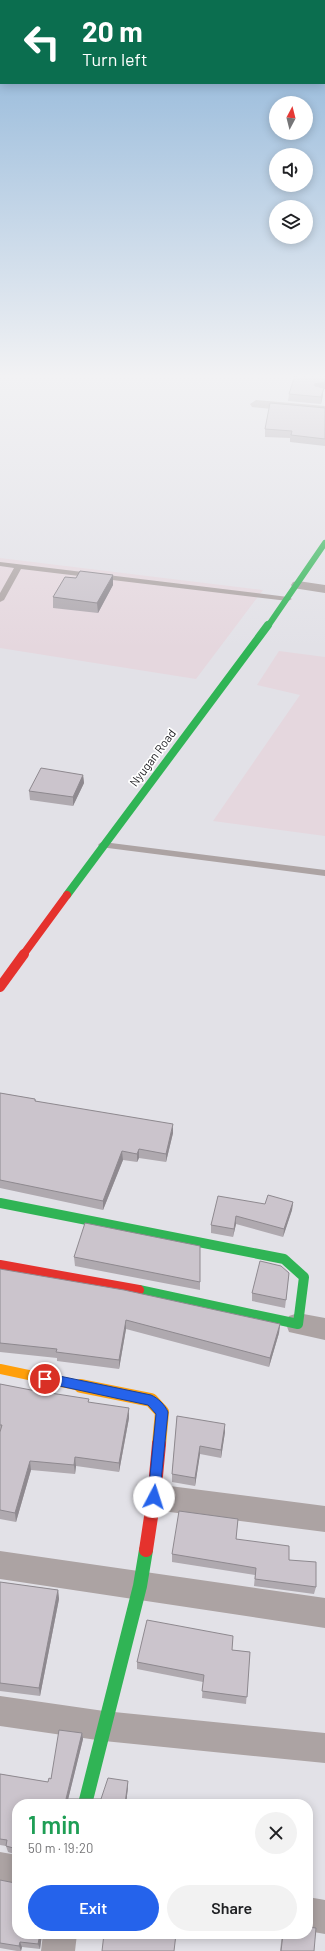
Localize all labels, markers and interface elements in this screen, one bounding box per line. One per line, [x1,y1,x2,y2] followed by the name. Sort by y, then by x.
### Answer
[82,14,143,48] text: 20 m
[16,16,68,68] icon: left
[82,48,148,70] text: Turn left
[269,96,313,140] north arrow
[269,96,313,244] map controls
[269,148,313,192] button: sound
[269,200,313,244] button: layers
[126,726,178,789] street label: Nyugan Road
[28,1362,62,1396] pin
[34,1368,56,1390] icon: arrive
[133,1476,175,1518] position arrow
[28,1810,80,1839] text: 1 min
[255,1812,297,1854] button: close
[28,1840,93,1856] text: 50 m · 19:20
[28,1885,159,1931] button: Exit
[167,1885,297,1931] button: Share

